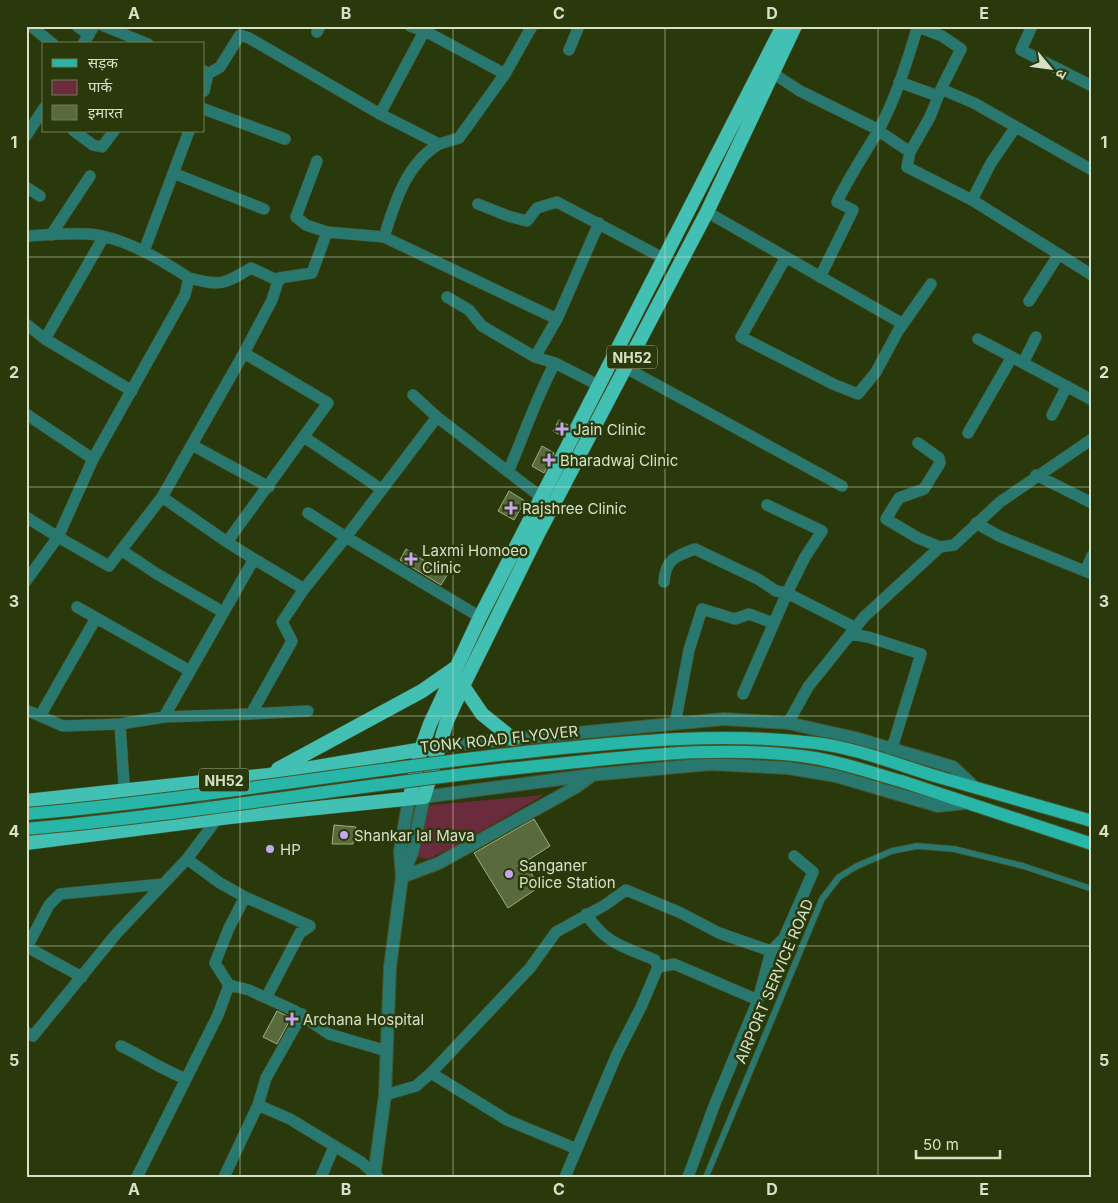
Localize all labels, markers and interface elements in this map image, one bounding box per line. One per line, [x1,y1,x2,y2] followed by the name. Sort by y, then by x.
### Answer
[128,3,140,23] text: A
[341,3,351,23] text: B
[553,3,565,23] text: C
[766,3,778,23] text: D
[979,3,989,23] text: E
[42,42,205,132] legend
[1026,42,1076,92] north arrow
[88,53,118,72] text: सड़क
[1052,67,1071,83] text: उ
[88,77,112,96] text: पार्क
[88,103,123,122] text: इमारत
[11,132,17,152] text: 1
[1101,132,1107,152] text: 1
[607,346,657,368] road number: NH52
[9,362,19,382] text: 2
[1099,362,1109,382] text: 2
[573,420,646,439] place label: Jain Clinic
[555,422,569,436] marker: Jain Clinic
[560,451,678,470] place label: Bharadwaj Clinic
[542,453,556,467] marker: Bharadwaj Clinic
[522,499,627,518] place label: Rajshree Clinic
[504,501,518,515] marker: Rajshree Clinic
[422,541,528,577] place label: Laxmi Homoeo Clinic
[404,552,418,566] marker: Laxmi Homoeo Clinic
[9,591,19,611] text: 3
[1099,591,1109,611] text: 3
[419,721,579,757] street label: TONK ROAD FLYOVER
[199,768,249,792] road number: NH52
[9,821,20,841] text: 4
[1099,821,1110,841] text: 4
[354,826,475,845] place label: Shankar lal Mava
[338,829,350,841] marker: Shankar lal Mava
[280,840,301,859] place label: HP
[264,843,276,855] marker: HP
[519,856,616,892] place label: Sanganer Police Station
[503,868,515,880] marker: Sanganer Police Station
[731,896,817,1066] street label: AIRPORT SERVICE ROAD
[303,1010,424,1029] place label: Archana Hospital
[285,1012,299,1026] marker: Archana Hospital
[9,1050,19,1070] text: 5
[1099,1050,1109,1070] text: 5
[916,1128,999,1160] scale bar
[923,1135,959,1154] text: 50 m
[128,1179,140,1199] text: A
[341,1179,351,1199] text: B
[553,1179,565,1199] text: C
[766,1179,778,1199] text: D
[979,1179,989,1199] text: E

